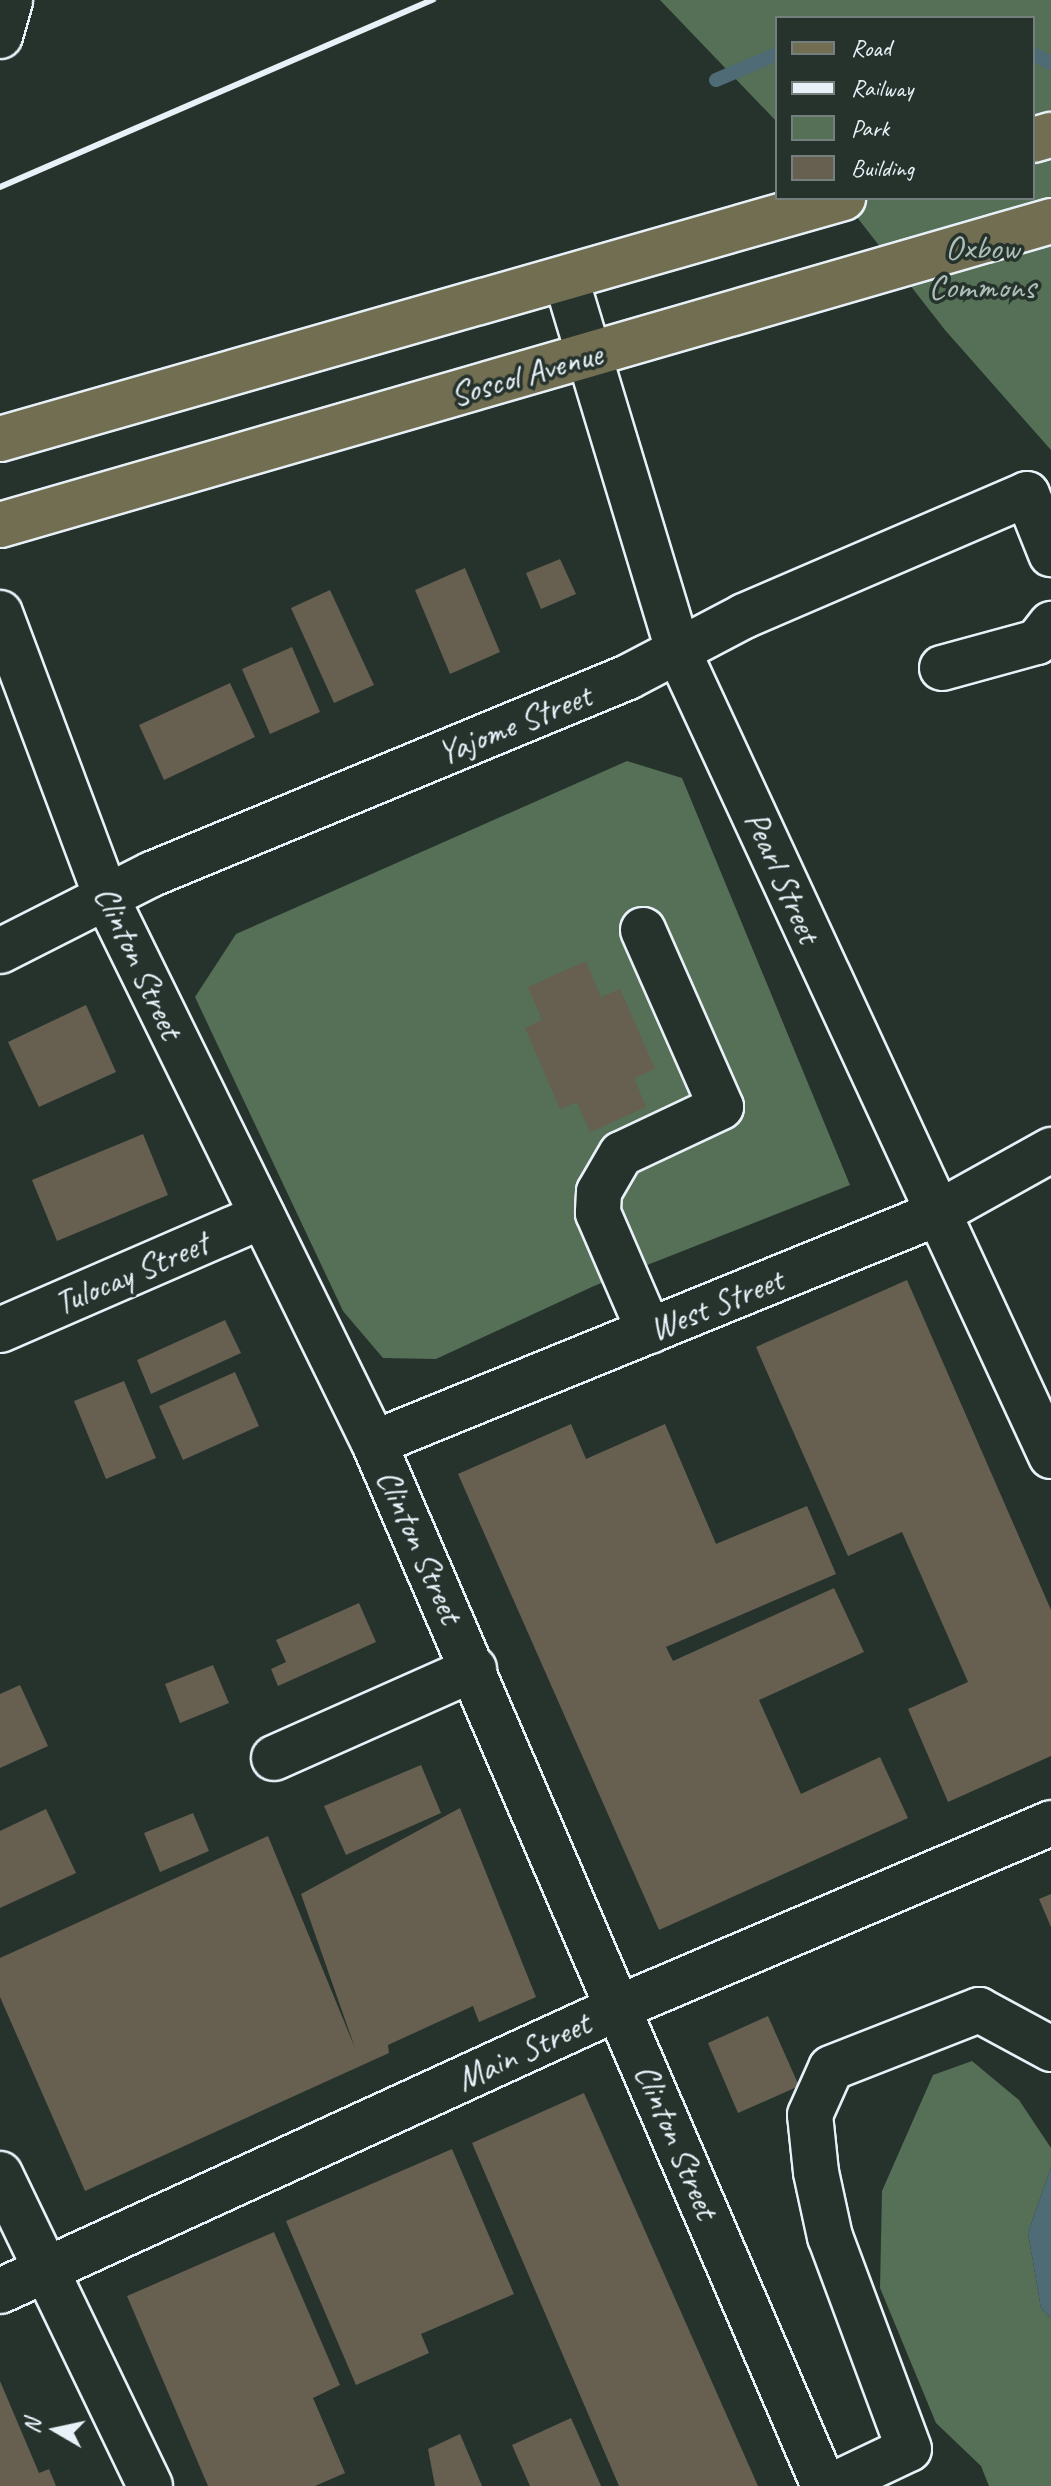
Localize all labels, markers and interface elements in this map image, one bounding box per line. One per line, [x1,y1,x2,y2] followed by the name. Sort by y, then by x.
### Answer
[775,16,1035,200] legend
[851,33,891,63] text: Road
[851,73,913,103] text: Railway
[851,113,889,143] text: Park
[851,153,914,183] text: Building
[929,227,1035,306] park label: Oxbow Commons
[445,333,607,415] street label: Soscol Avenue
[431,675,597,773] street label: Yajome Street
[736,805,830,949] street label: Pearl Street
[86,879,192,1045] street label: Clinton Street
[48,1222,214,1324] street label: Tulocay Street
[643,1259,789,1349] street label: West Street
[368,1463,472,1629] street label: Clinton Street
[449,2002,597,2100] street label: Main Street
[626,2057,728,2225] street label: Clinton Street
[16,2390,96,2470] north arrow
[17,2417,47,2435] text: N

